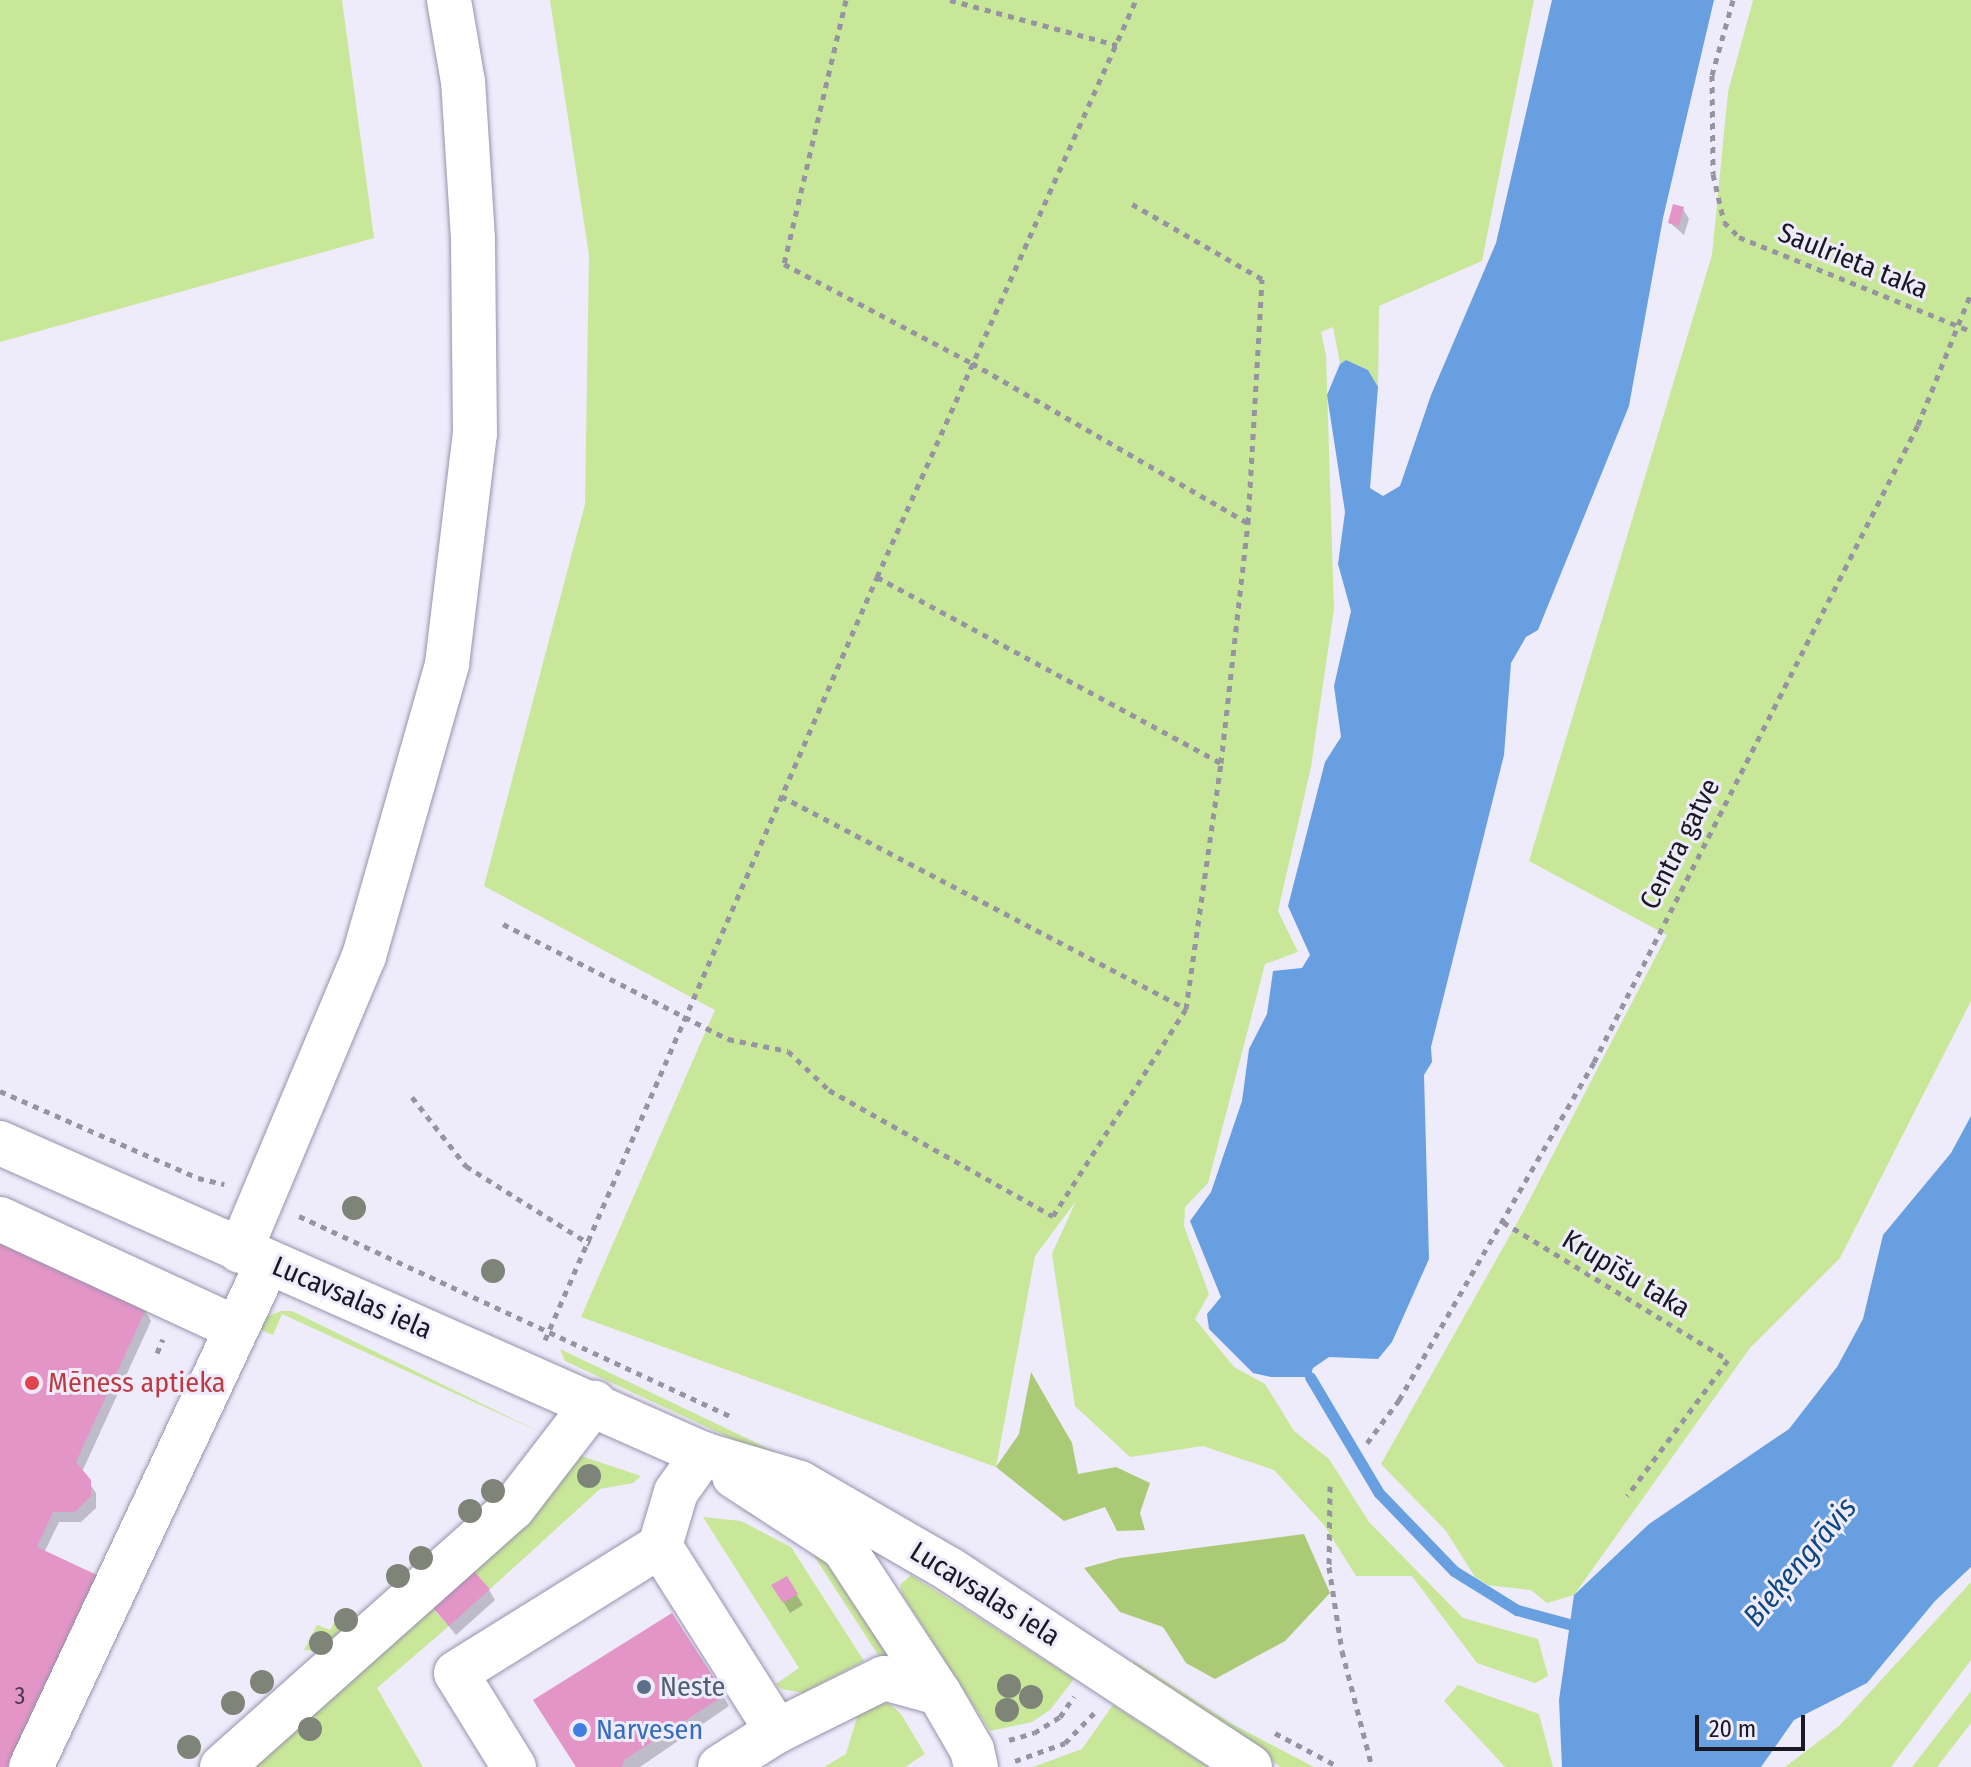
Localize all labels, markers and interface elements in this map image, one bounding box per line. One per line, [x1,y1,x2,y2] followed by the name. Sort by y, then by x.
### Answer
[1773,216,1933,306] street label: Saulrieta taka
[1633,773,1727,915] street label: Centra gatve
[1556,1223,1696,1325] street label: Krupīšu taka
[267,1249,437,1347] street label: Lucavsalas iela
[48,1366,226,1400] place label: Mēness aptieka
[23,1374,41,1392] marker: Mēness aptieka
[1736,1490,1864,1634] water label: Bieķengrāvis
[904,1535,1066,1653] street label: Lucavsalas iela
[660,1670,725,1704] place label: Neste
[635,1678,653,1696] marker: Neste
[15,1683,25,1711] house number: 3
[1699,1699,1809,1749] scale bar
[596,1713,703,1747] place label: Narvesen
[1709,1715,1756,1743] text: 20 m
[571,1721,589,1739] marker: Narvesen

